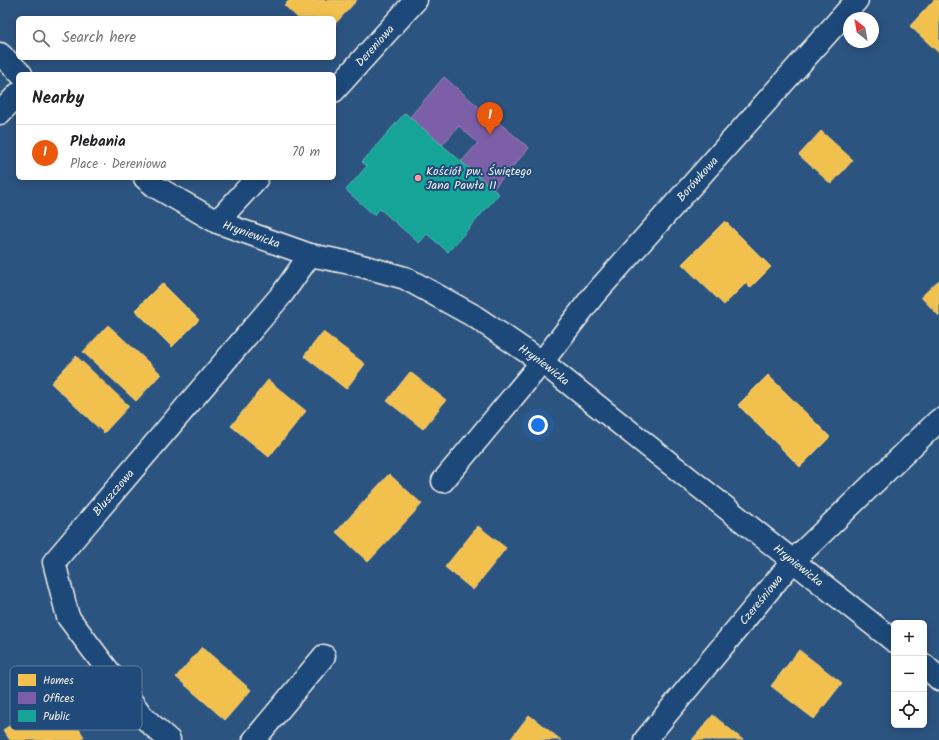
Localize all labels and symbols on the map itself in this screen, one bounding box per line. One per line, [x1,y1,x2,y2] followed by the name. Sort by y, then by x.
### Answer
[843,12,879,48] north arrow
[351,20,400,71] street label: Dereniowa
[477,102,503,135] pin: 1
[672,152,724,206] street label: Borówkowa
[426,162,532,195] place label: Kościół pw. Świętego Jana Pawła II
[413,173,423,183] marker: Kościół pw. Świętego Jana Pawła II
[220,216,283,254] street label: Hryniewicka
[514,339,574,391] street label: Hryniewicka
[528,415,548,435] your location
[88,465,140,520] street label: Bluszczowa
[769,540,828,592] street label: Hryniewicka
[735,570,788,630] street label: Czereśniowa
[10,666,142,730] legend
[43,672,74,690] text: Homes
[43,690,75,708] text: Offices
[43,708,70,726] text: Public

